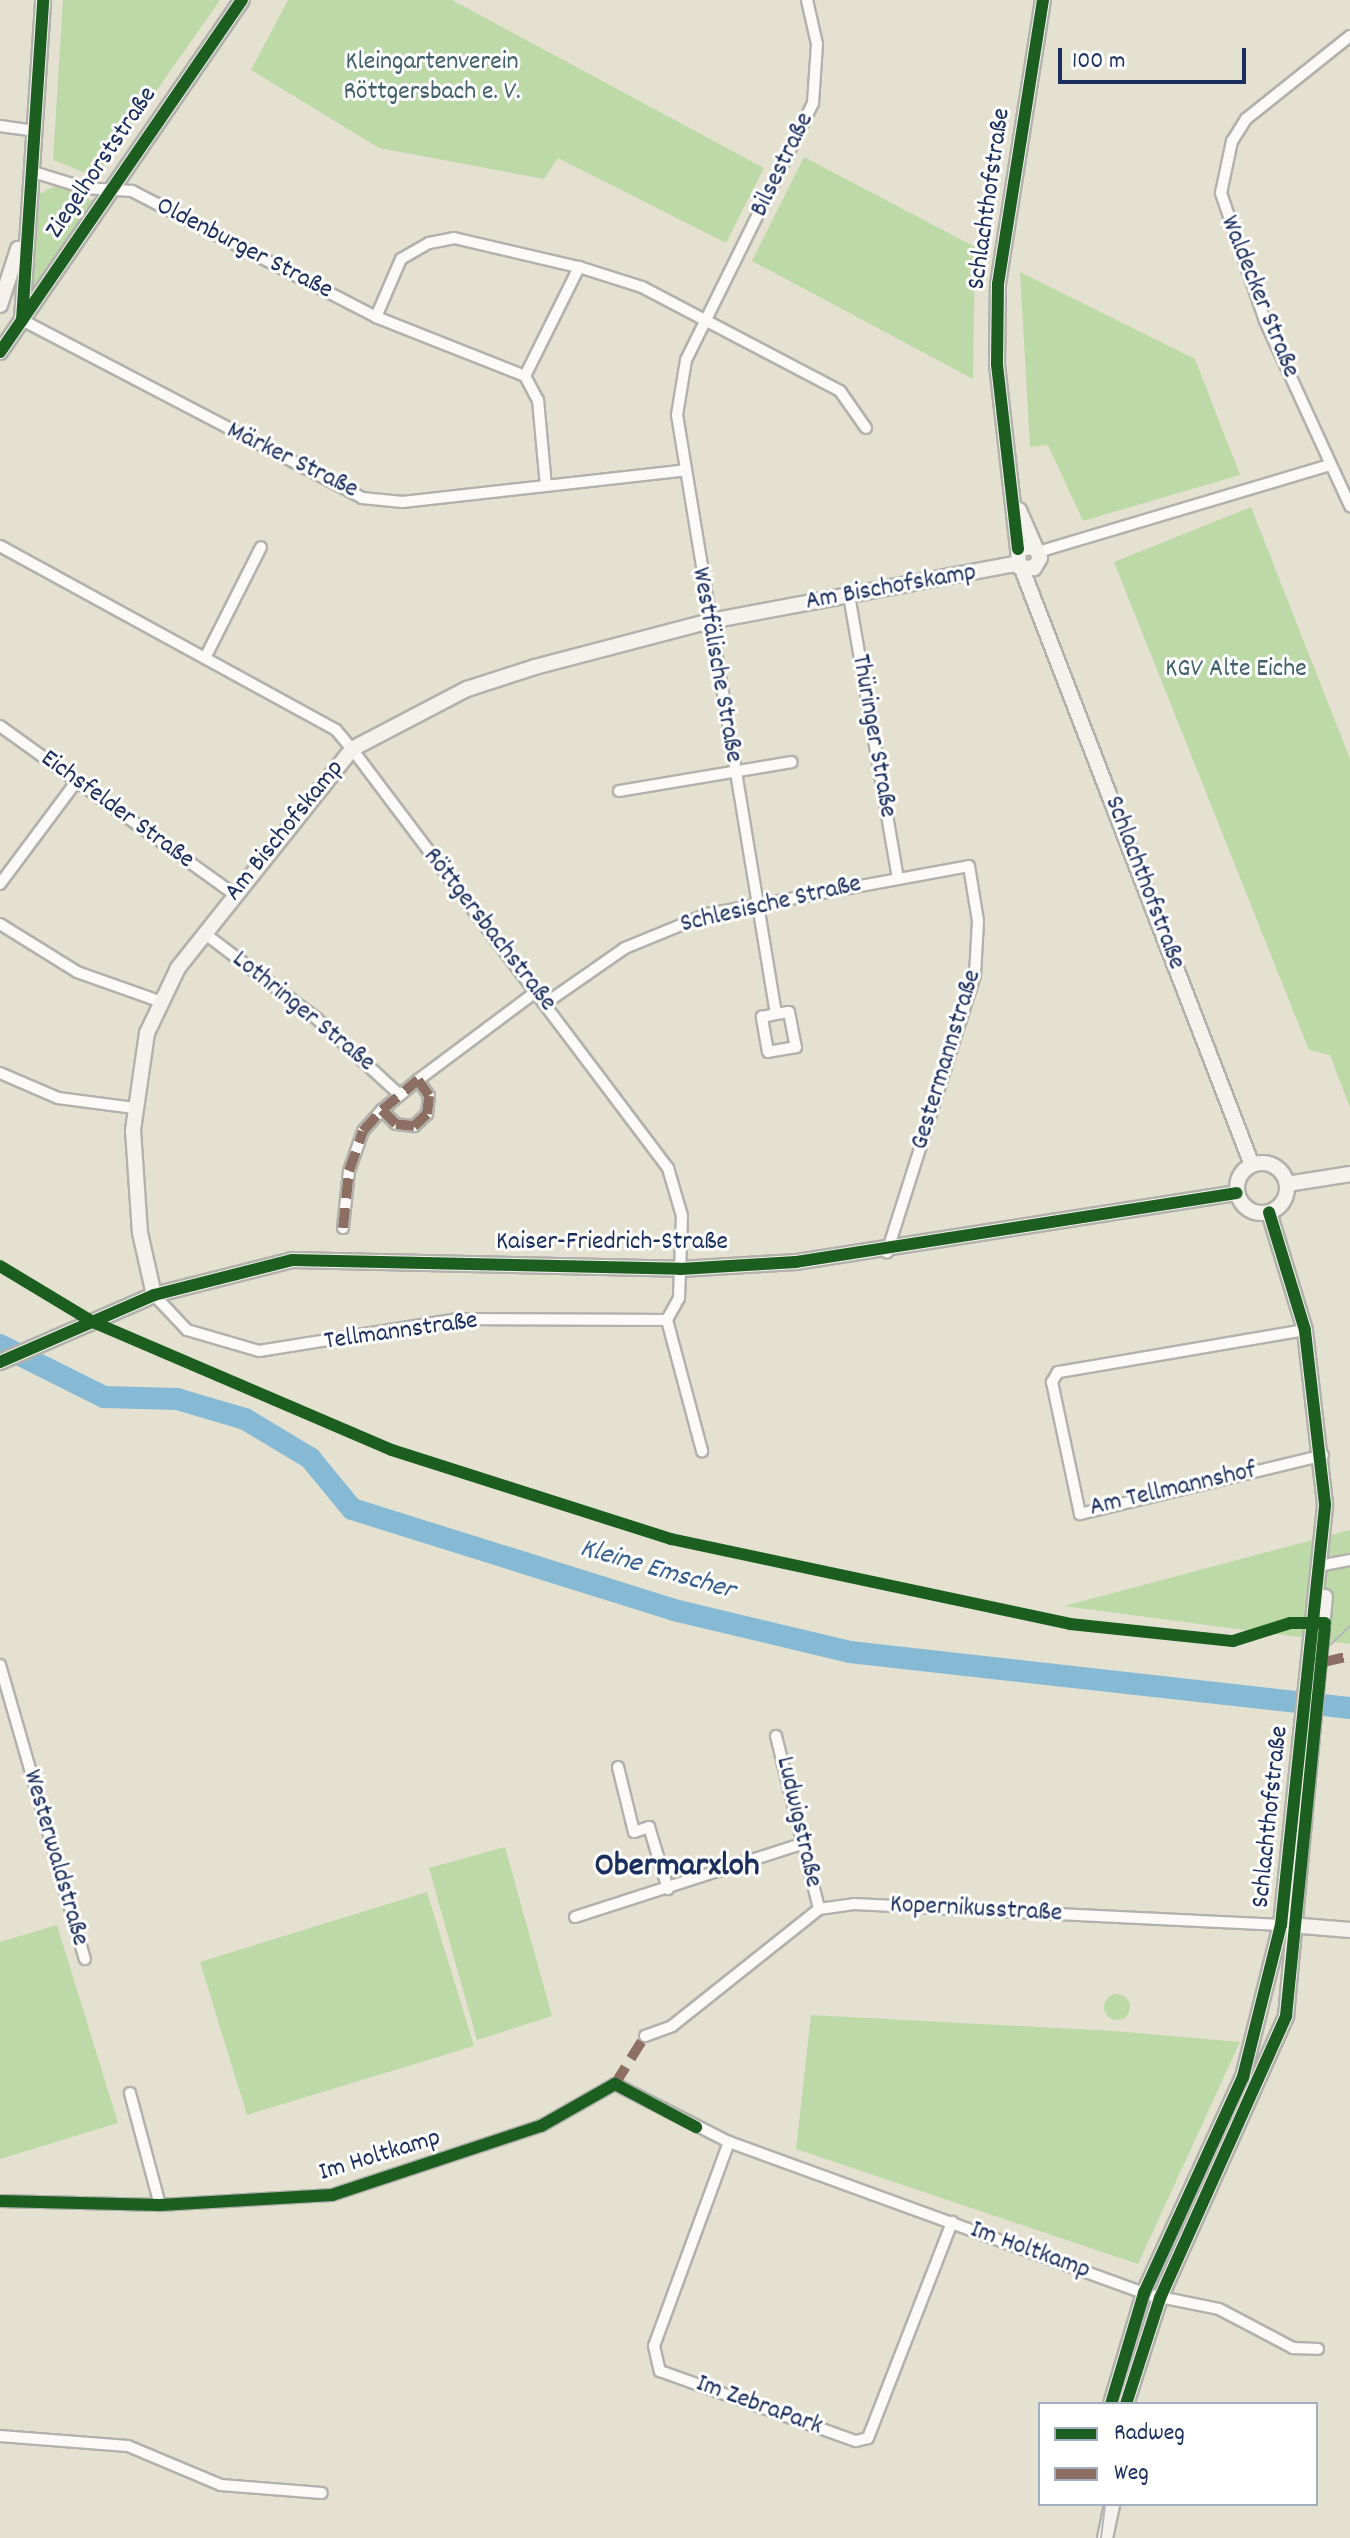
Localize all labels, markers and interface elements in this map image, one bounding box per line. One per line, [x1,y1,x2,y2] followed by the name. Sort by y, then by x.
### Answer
[1062,32,1250,82] scale bar
[1072,45,1125,79] text: 100 m
[343,47,521,108] park label: Kleingartenverein Röttgersbach e. V.
[40,81,164,245] street label: Ziegelhorststraße
[962,106,1018,292] street label: Schlachthofstraße
[744,108,822,222] street label: Bilsestraße
[150,191,338,307] street label: Oldenburger Straße
[1212,212,1306,382] street label: Waldecker Straße
[221,416,363,506] street label: Märker Straße
[803,558,979,618] street label: Am Bischofskamp
[684,565,748,765] street label: Westfälische Straße
[843,652,903,820] street label: Thüringer Straße
[1165,654,1307,686] park label: KGV Alte Eiche
[34,744,200,876] street label: Eichsfelder Straße
[219,754,351,908] street label: Am Bischofskamp
[1097,792,1191,974] street label: Schlachthofstraße
[416,842,562,1018] street label: Röttgersbachstraße
[678,869,864,941] street label: Schlesische Straße
[225,945,381,1079] street label: Lothringer Straße
[905,966,989,1154] street label: Gestermannstraße
[496,1227,728,1259] street label: Kaiser-Friedrich-Straße
[322,1306,480,1358] street label: Tellmannstraße
[1087,1456,1259,1524] street label: Am Tellmannshof
[576,1533,738,1609] water label: Kleine Emscher
[1246,1724,1296,1910] street label: Schlachthofstraße
[768,1754,828,1890] street label: Ludwigstraße
[15,1766,95,1950] street label: Westerwaldstraße
[594,1848,760,1888] district label: Obermarxloh
[889,1890,1063,1930] street label: Kopernikusstraße
[316,2123,444,2189] street label: Im Holtkamp
[966,2215,1094,2287] street label: Im Holtkamp
[692,2369,826,2443] street label: Im ZebraPark
[1038,2402,1318,2506] legend
[1114,2417,1185,2451] text: Radweg
[1114,2457,1149,2491] text: Weg

